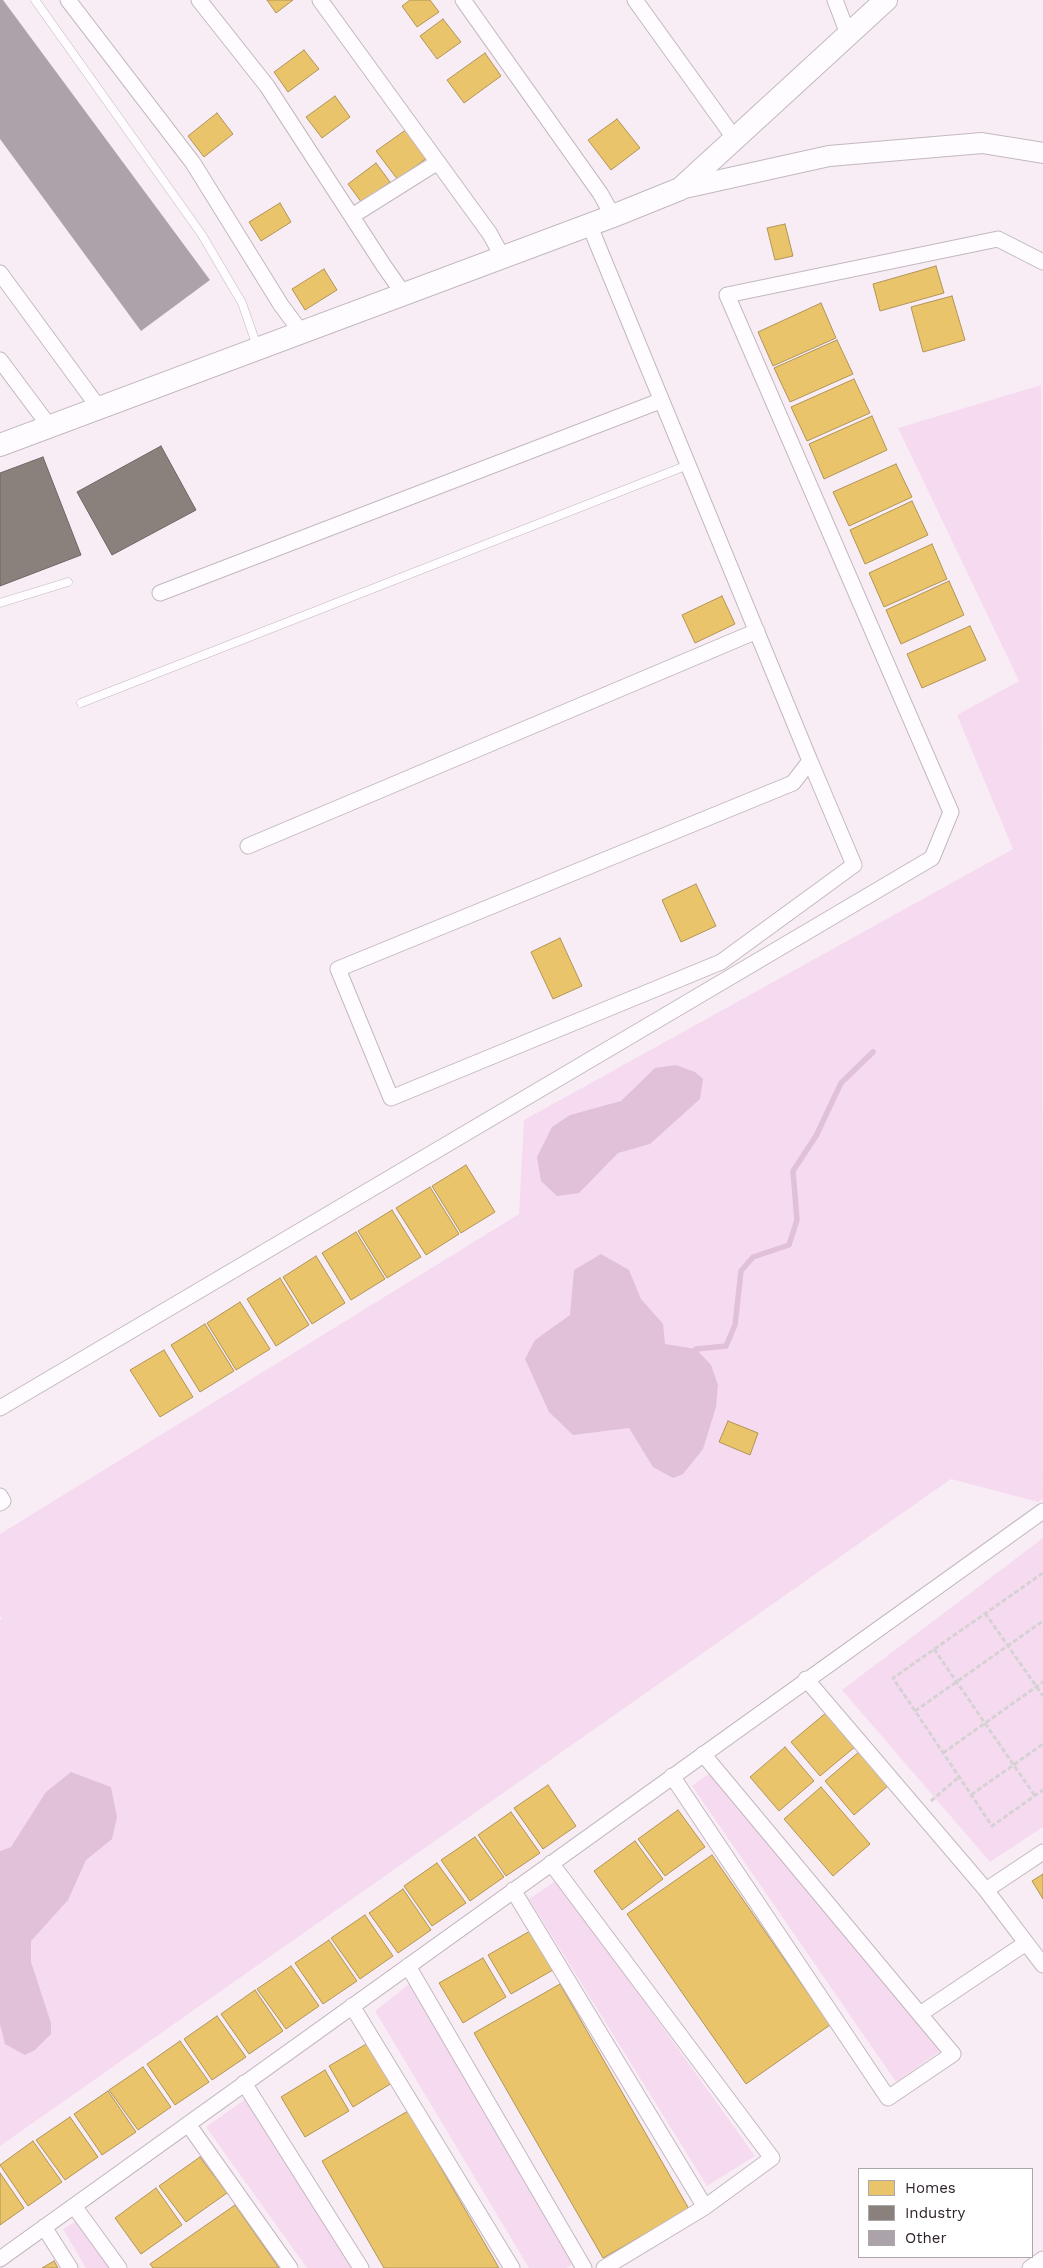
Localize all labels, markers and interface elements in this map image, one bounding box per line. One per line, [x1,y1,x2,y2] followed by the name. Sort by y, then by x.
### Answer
[858,2168,1033,2258] legend
[905,2179,956,2197] text: Homes
[905,2204,965,2222] text: Industry
[905,2229,947,2247] text: Other

